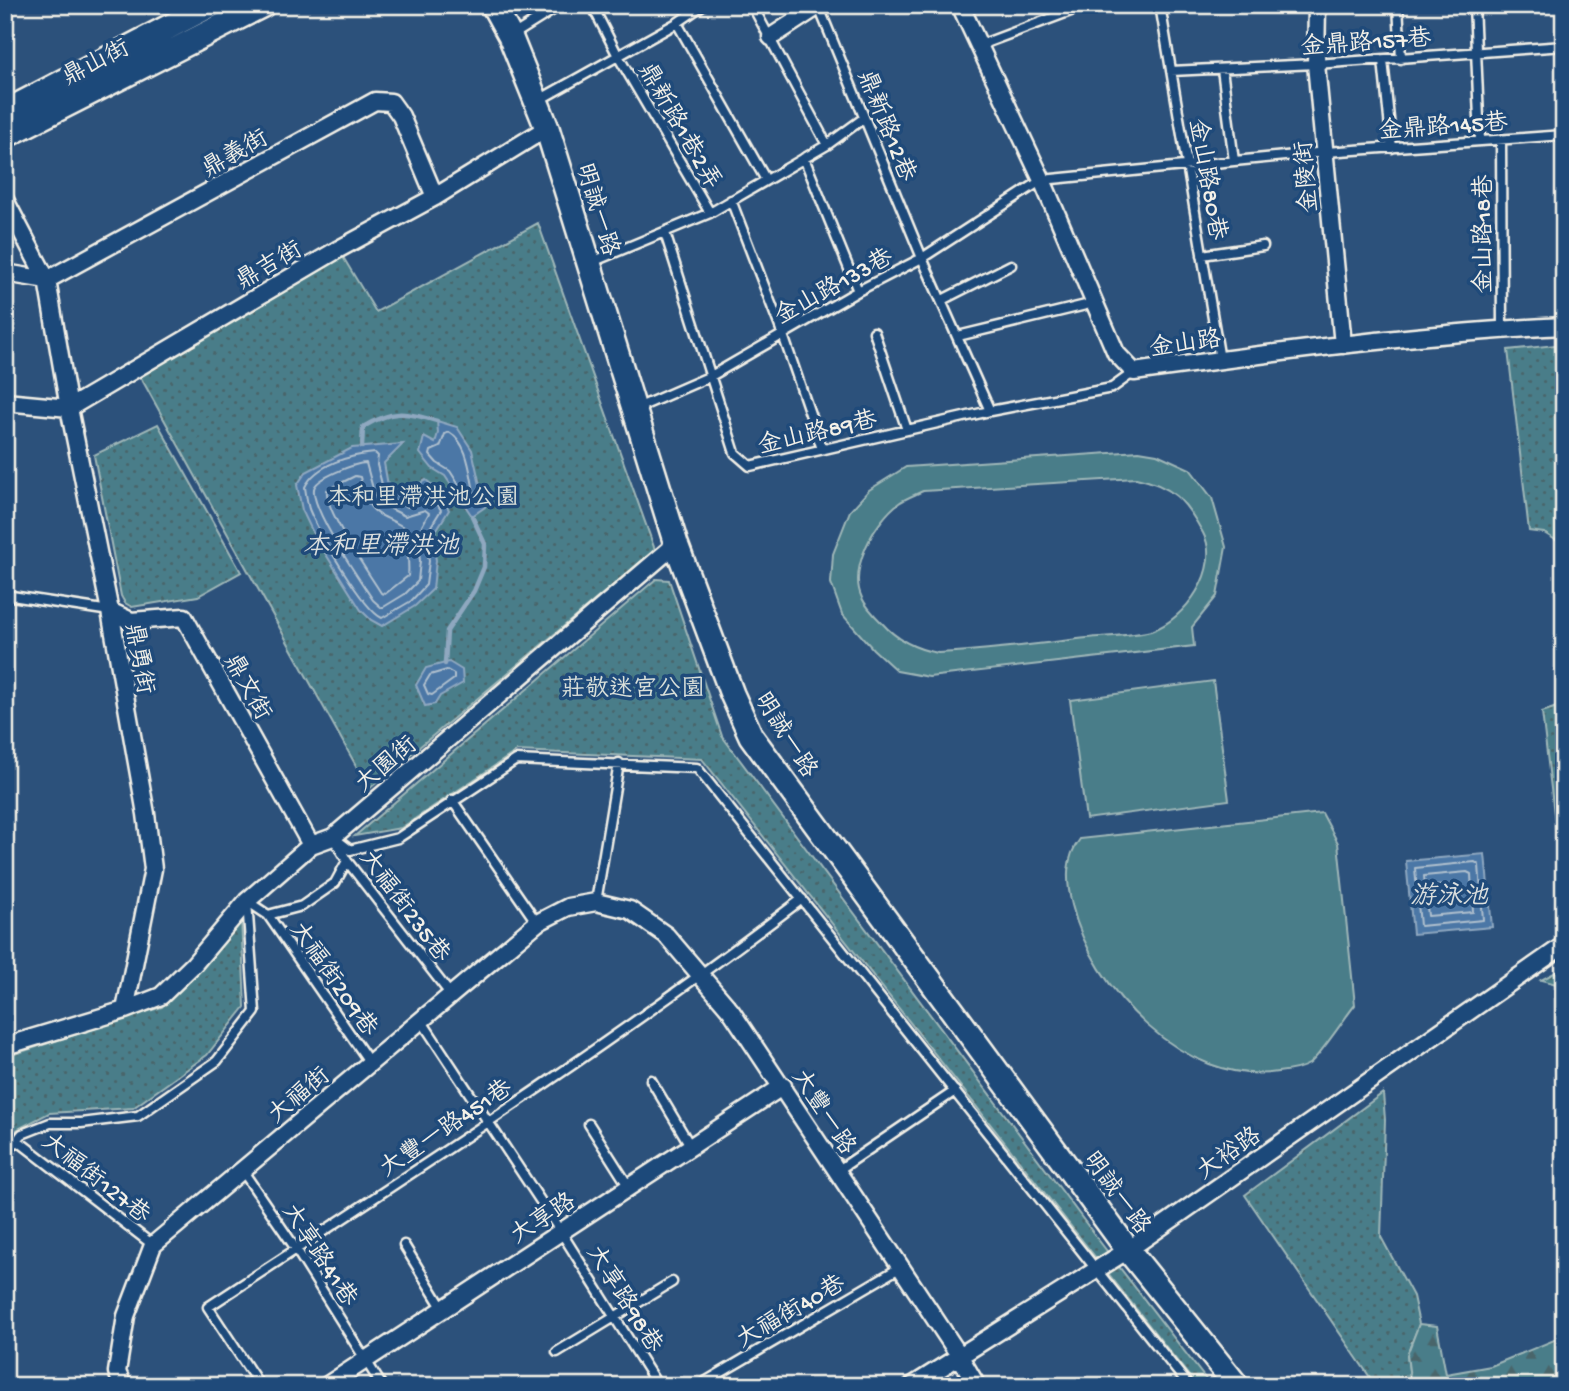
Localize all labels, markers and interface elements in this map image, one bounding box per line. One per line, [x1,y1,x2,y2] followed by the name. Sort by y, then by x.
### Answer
[1300,23,1432,64] street label: 金鼎路157巷
[58,35,135,93] street label: 鼎山街
[630,57,728,195] street label: 鼎新路1巷2弄
[849,66,922,186] street label: 鼎新路12巷
[1377,108,1509,147] street label: 金鼎路145巷
[1181,116,1232,243] street label: 金山路80巷
[197,124,274,185] street label: 鼎義街
[1290,140,1326,214] street label: 金陵街
[568,159,625,260] street label: 明誠一路
[1469,175,1500,293] street label: 金山路18巷
[231,236,308,298] street label: 鼎吉街
[770,242,899,332] street label: 金山路133巷
[1148,324,1223,365] street label: 金山路
[755,405,880,462] street label: 金山路89巷
[327,484,519,514] park label: 本和里滯洪池公園
[303,531,460,564] water label: 本和里滯洪池
[117,621,158,697] street label: 鼎勇街
[216,649,276,726] street label: 鼎文街
[561,675,705,705] park label: 莊敬迷宮公園
[746,686,823,784] street label: 明誠一路
[350,731,424,800] street label: 大園街
[352,845,456,969] street label: 大福街235巷
[1410,881,1489,914] water label: 游泳池
[282,916,383,1043] street label: 大福街209巷
[263,1062,337,1131] street label: 大福街
[784,1064,862,1161] street label: 大豐一路
[374,1073,519,1185] street label: 大豐一路451巷
[1191,1121,1268,1187] street label: 大裕路
[35,1128,156,1231] street label: 大福街127巷
[1075,1146,1157,1241] street label: 明誠一路
[505,1186,582,1252] street label: 大享路
[274,1198,364,1313] street label: 大享路41巷
[579,1240,669,1359] street label: 大享路98巷
[732,1269,851,1356] street label: 大福街40巷

